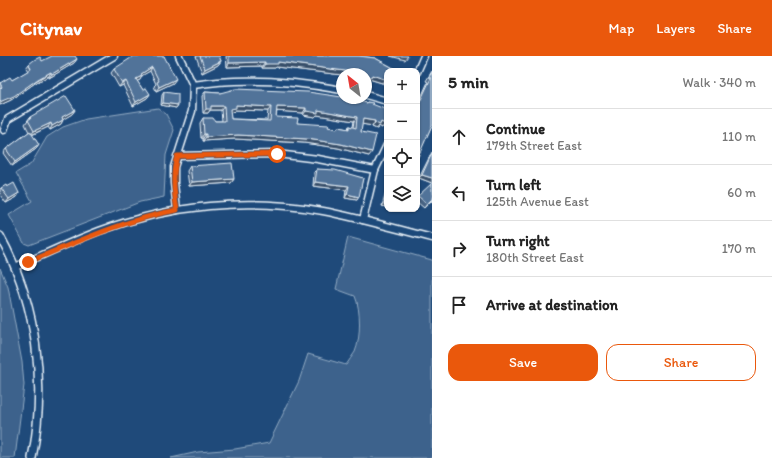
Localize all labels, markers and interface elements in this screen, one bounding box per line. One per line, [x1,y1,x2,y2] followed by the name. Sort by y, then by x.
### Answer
[20,17,82,40] text: Citynav
[609,20,634,37] text: Map
[656,20,695,37] text: Layers
[717,20,752,37] text: Share
[336,68,372,104] north arrow
[384,68,420,212] map controls
[384,68,420,104] button: +
[448,72,488,92] text: 5 min
[683,75,756,90] text: Walk · 340 m
[384,104,420,140] button: −
[486,120,545,138] text: Continue
[448,126,470,148] icon: ahead
[722,129,756,144] text: 110 m
[486,138,582,153] text: 179th Street East
[384,140,420,176] button: locate
[268,145,286,163] route start
[384,176,420,212] button: layers
[486,176,541,194] text: Turn left
[448,182,470,204] icon: left
[727,185,756,200] text: 60 m
[486,194,589,209] text: 125th Avenue East
[486,232,550,250] text: Turn right
[448,238,470,260] icon: right
[722,241,756,256] text: 170 m
[486,250,584,265] text: 180th Street East
[19,253,37,271] route end
[448,294,470,316] icon: arrive
[486,296,618,314] text: Arrive at destination
[448,344,598,381] button: Save
[606,344,756,381] button: Share

